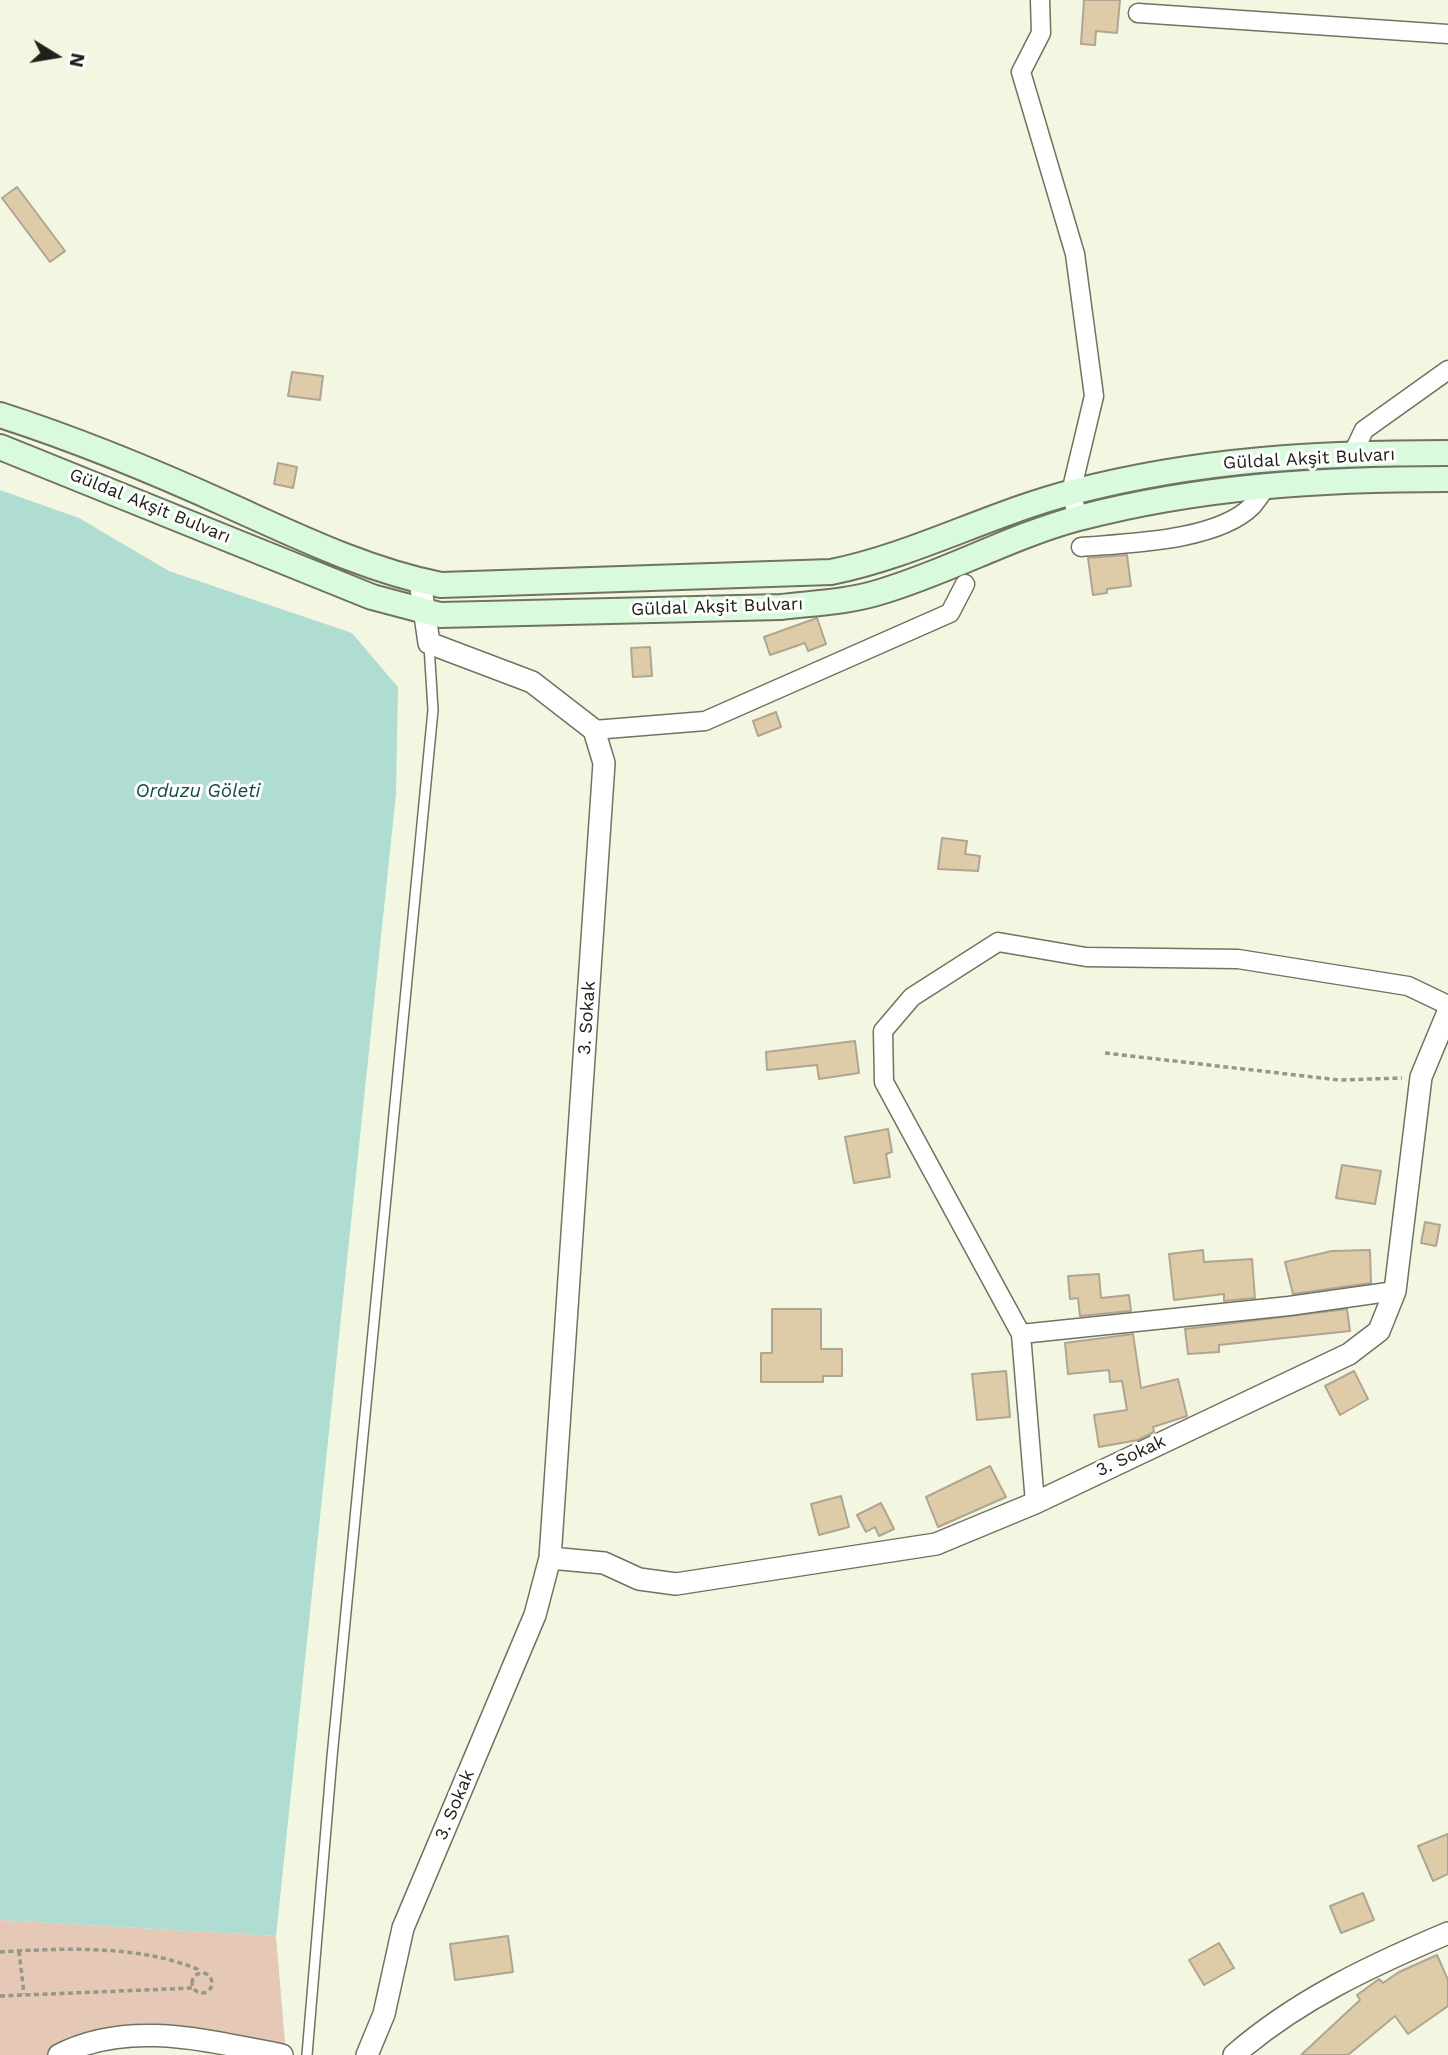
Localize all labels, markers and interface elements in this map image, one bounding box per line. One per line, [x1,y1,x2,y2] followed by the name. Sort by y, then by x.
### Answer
[21,21,91,91] north arrow
[64,51,90,69] text: N
[1223,444,1395,474] street label: Güldal Akşit Bulvarı
[66,464,234,548] street label: Güldal Akşit Bulvarı
[631,593,803,621] street label: Güldal Akşit Bulvarı
[136,780,260,802] water label: Orduzu Göleti
[574,980,600,1056] street label: 3. Sokak
[1093,1431,1169,1481] street label: 3. Sokak
[431,1767,479,1843] street label: 3. Sokak

